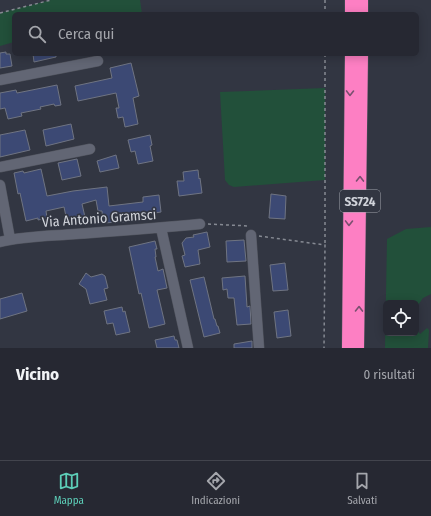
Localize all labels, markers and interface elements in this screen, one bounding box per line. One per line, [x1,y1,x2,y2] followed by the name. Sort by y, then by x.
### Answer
[12,12,419,56] search box
[26,23,48,45] icon: search
[58,25,114,43] text: Cerca qui
[346,90,354,96] one-way arrow
[356,176,364,182] one-way arrow
[340,190,380,212] road number: SS724
[41,206,157,231] street label: Via Antonio Gramsci
[345,220,353,226] one-way arrow
[383,300,419,336] map controls
[383,300,419,336] button: locate
[355,306,363,312] one-way arrow
[16,364,59,385] text: Vicino
[364,367,415,382] text: 0 risultati
[54,470,84,507] tab: Mappa
[191,470,240,507] tab: Indicazioni
[347,470,377,507] tab: Salvati

